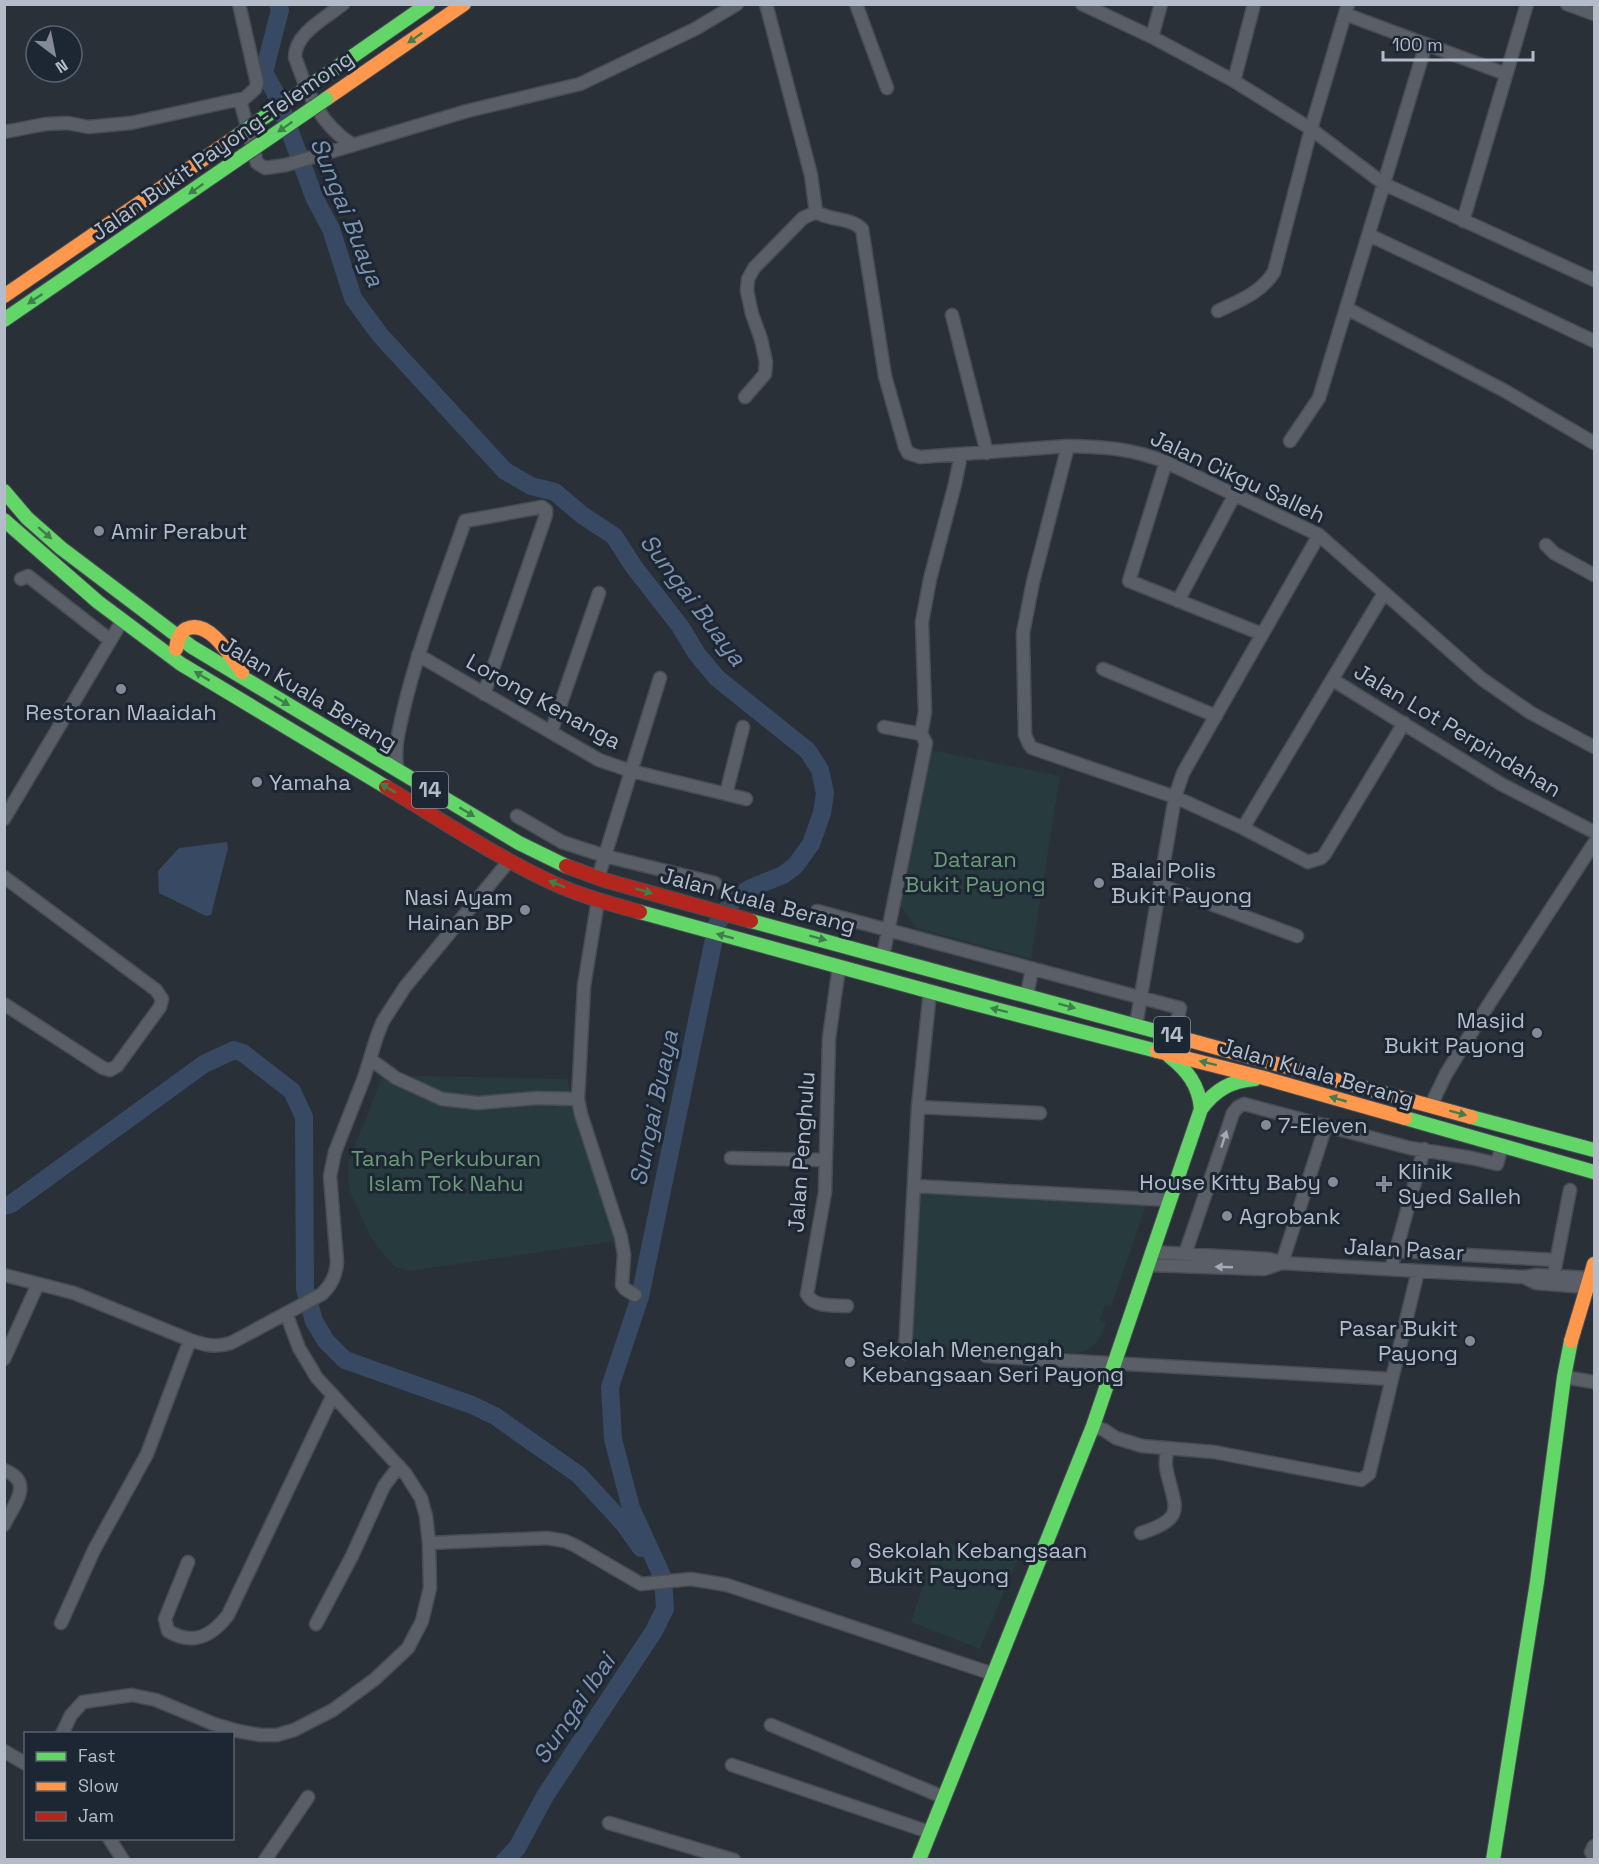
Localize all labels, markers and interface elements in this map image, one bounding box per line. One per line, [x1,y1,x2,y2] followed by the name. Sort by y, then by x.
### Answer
[24,24,84,84] north arrow
[1383,24,1533,62] scale bar
[408,32,424,44] one-way arrow
[1392,33,1443,56] text: 100 m
[85,44,359,246] street label: Jalan Bukit Payong-Telemong
[52,55,72,78] text: N
[277,121,293,132] one-way arrow
[304,133,391,291] water label: Sungai Buaya
[188,183,204,194] one-way arrow
[28,293,44,305] one-way arrow
[1146,423,1330,529] street label: Jalan Cikgu Salleh
[111,517,247,545] place label: Amir Perabut
[92,524,106,538] marker: Amir Perabut
[37,526,52,540] one-way arrow
[634,527,753,672] water label: Sungai Buaya
[216,629,402,757] street label: Jalan Kuala Berang
[462,647,627,755] street label: Lorong Kenanga
[1349,657,1567,803] street label: Jalan Lot Perpindahan
[194,671,210,682] one-way arrow
[114,682,128,696] marker: Restoran Maaidah
[274,695,290,706] one-way arrow
[25,698,217,726] place label: Restoran Maaidah
[269,768,351,796] place label: Yamaha
[412,772,448,808] road number: 14
[250,775,264,789] marker: Yamaha
[380,783,396,794] one-way arrow
[459,807,476,817] one-way arrow
[904,845,1046,898] park label: Dataran Bukit Payong
[1111,856,1252,909] place label: Balai Polis Bukit Payong
[657,860,859,940] street label: Jalan Kuala Berang
[1092,876,1106,890] marker: Balai Polis Bukit Payong
[548,879,566,889] one-way arrow
[405,883,513,936] place label: Nasi Ayam Hainan BP
[635,887,653,897] one-way arrow
[518,903,532,917] marker: Nasi Ayam Hainan BP
[715,930,734,940] one-way arrow
[809,934,827,943] one-way arrow
[1058,1002,1076,1011] one-way arrow
[989,1004,1008,1014] one-way arrow
[1384,1006,1525,1059] place label: Masjid Bukit Payong
[1154,1017,1190,1053] road number: 14
[1530,1026,1544,1040] marker: Masjid Bukit Payong
[622,1027,685,1188] water label: Sungai Buaya
[1216,1031,1418,1113] street label: Jalan Kuala Berang
[1199,1058,1217,1068] one-way arrow
[781,1070,821,1234] street label: Jalan Penghulu
[1329,1094,1347,1103] one-way arrow
[1449,1108,1467,1118] one-way arrow
[1278,1111,1367,1139] place label: 7-Eleven
[1259,1118,1273,1132] marker: 7-Eleven
[1220,1130,1229,1148] one-way arrow
[351,1144,541,1197] park label: Tanah Perkuburan Islam Tok Nahu
[1398,1157,1521,1210] place label: Klinik Syed Salleh
[1139,1168,1321,1196] place label: House Kitty Baby
[1326,1175,1340,1189] marker: House Kitty Baby
[1375,1175,1393,1193] marker: Klinik Syed Salleh
[1239,1202,1341,1230] place label: Agrobank
[1220,1209,1234,1223] marker: Agrobank
[1343,1232,1465,1266] street label: Jalan Pasar
[1215,1263,1234,1272] one-way arrow
[1339,1314,1458,1367] place label: Pasar Bukit Payong
[1463,1334,1477,1348] marker: Pasar Bukit Payong
[862,1335,1124,1388] place label: Sekolah Menengah Kebangsaan Seri Payong
[843,1355,857,1369] marker: Sekolah Menengah Kebangsaan Seri Payong
[868,1536,1087,1589] place label: Sekolah Kebangsaan Bukit Payong
[849,1556,863,1570] marker: Sekolah Kebangsaan Bukit Payong
[525,1645,624,1770] water label: Sungai Ibai
[24,1732,234,1840] legend
[78,1744,115,1767] text: Fast
[78,1774,119,1797] text: Slow
[78,1804,114,1827] text: Jam

